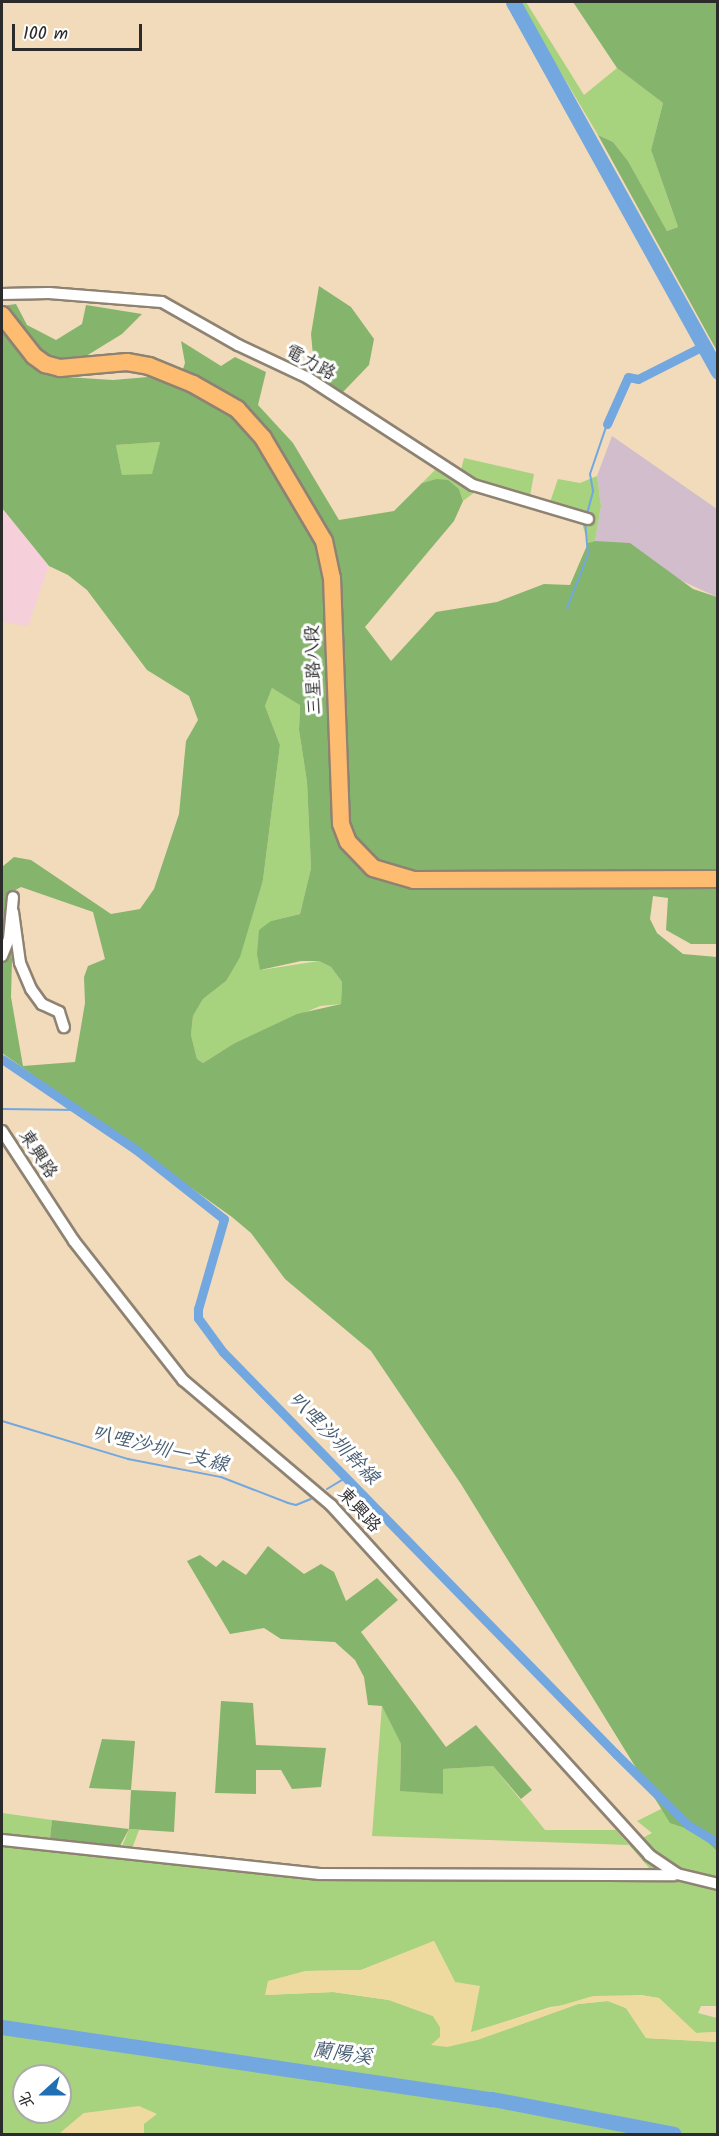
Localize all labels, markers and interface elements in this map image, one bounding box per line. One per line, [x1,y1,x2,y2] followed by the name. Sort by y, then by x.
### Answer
[15,12,146,50] scale bar
[23,20,68,49] text: 100 m
[281,342,339,386] street label: 電力路
[303,625,327,715] street label: 三星路八段
[13,1126,61,1184] street label: 東興路
[283,1388,383,1490] water label: 叭哩沙圳幹線
[89,1421,231,1479] water label: 叭哩沙圳一支線
[332,1484,384,1538] street label: 東興路
[311,2039,373,2071] water label: 蘭陽溪
[12,2064,72,2124] north arrow
[12,2088,41,2112] text: 北

